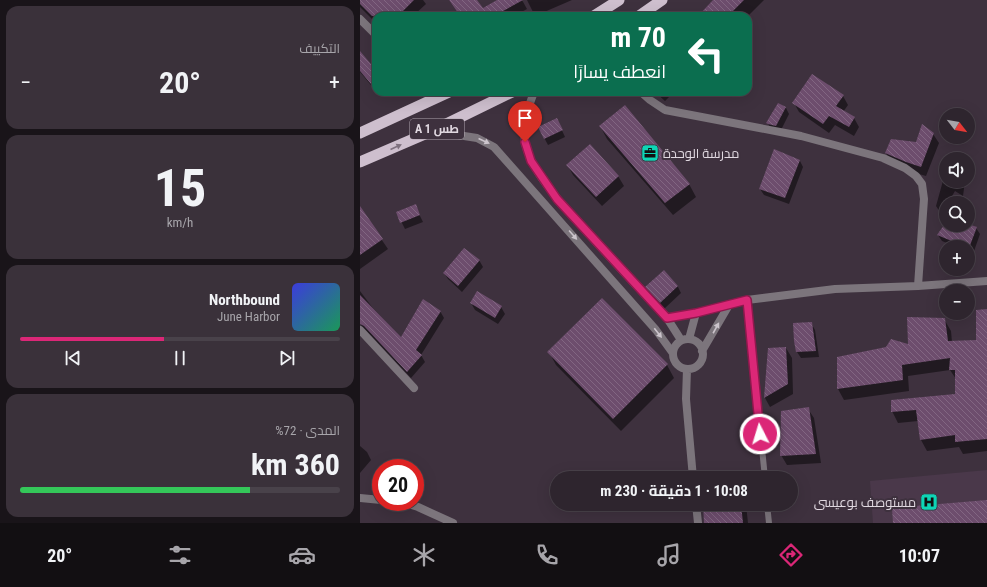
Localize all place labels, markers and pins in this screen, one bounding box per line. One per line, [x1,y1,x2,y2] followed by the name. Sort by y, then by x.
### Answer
[508,101,542,142] pin
[640,143,660,163] office icon: مدرسة الوحدة
[663,146,739,161] place label: مدرسة الوحدة
[919,492,939,512] hospital icon: مستوصف بوعيسى
[814,495,916,510] place label: مستوصف بوعيسى

